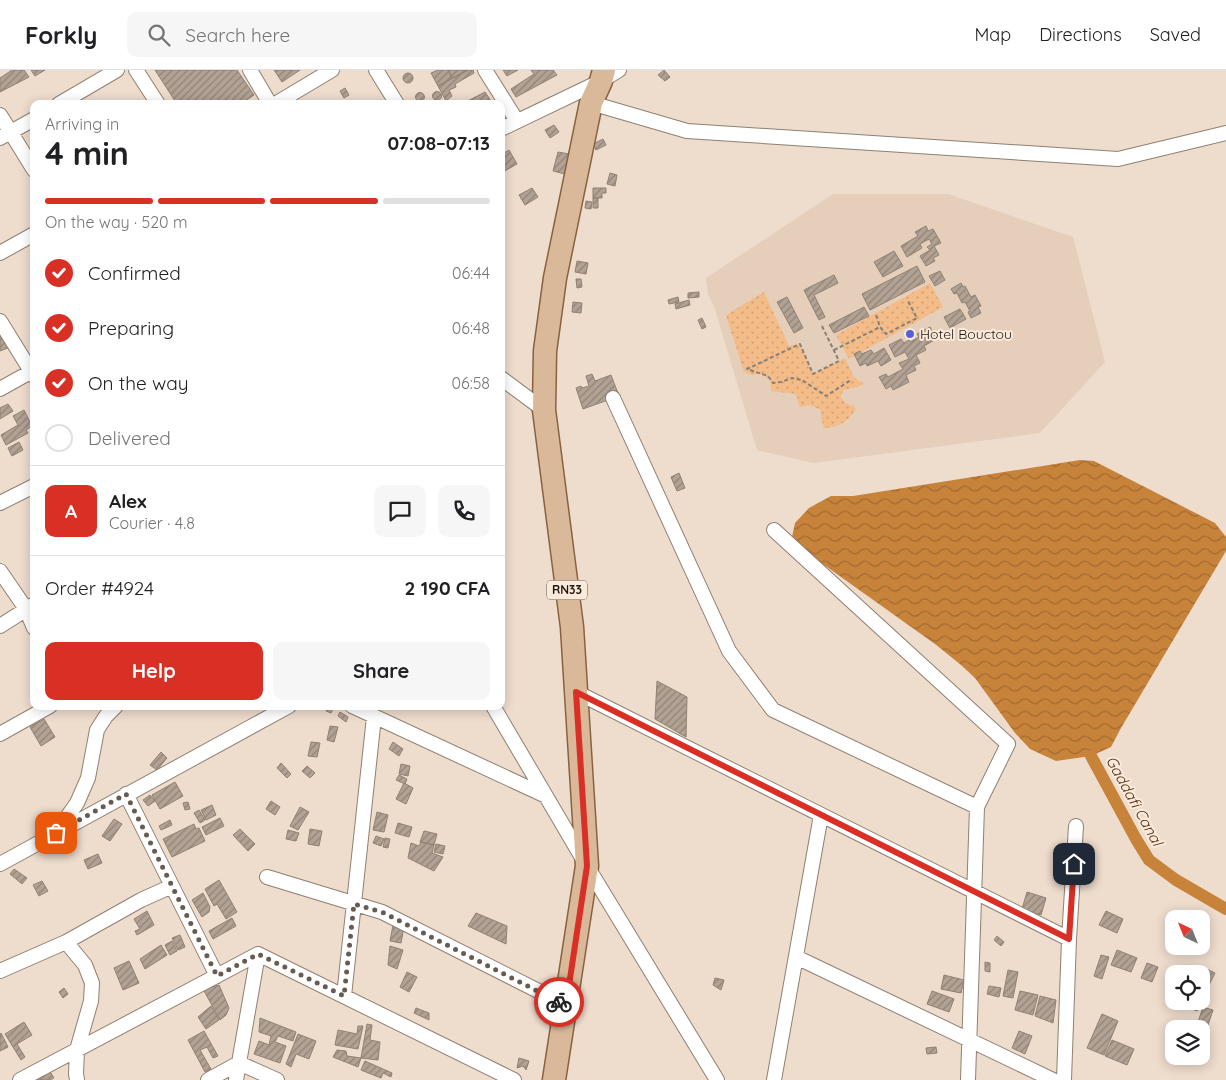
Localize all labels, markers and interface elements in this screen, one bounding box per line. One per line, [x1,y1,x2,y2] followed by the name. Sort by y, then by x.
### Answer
[127,12,477,57] search box
[25,20,97,50] text: Forkly
[145,21,173,49] icon: search
[185,23,290,47] text: Search here
[974,23,1011,46] text: Map
[1039,23,1122,46] text: Directions
[1150,23,1201,46] text: Saved
[45,114,119,134] text: Arriving in
[387,131,490,155] text: 07:08–07:13
[45,133,129,173] text: 4 min
[45,212,188,232] text: On the way · 520 m
[45,259,73,287] icon: check
[88,261,181,285] text: Confirmed
[452,263,490,283] text: 06:44
[45,314,73,342] icon: check
[88,316,174,340] text: Preparing
[452,318,490,338] text: 06:48
[920,325,1012,343] place label: Hotel Bouctou
[904,328,916,340] marker: Hotel Bouctou
[45,369,73,397] icon: check
[88,371,189,395] text: On the way
[452,373,490,393] text: 06:58
[88,426,171,450] text: Delivered
[374,485,426,537] button: chat
[438,485,490,537] button: phone
[109,489,147,513] text: Alex
[65,499,77,523] text: A
[109,513,195,533] text: Courier · 4.8
[45,576,154,600] text: Order #4924
[405,576,490,600] text: 2 190 CFA
[547,580,587,600] road number: RN33
[45,642,263,700] button: Help
[273,642,490,700] button: Share
[1102,753,1168,850] water label: Gaddafi Canal
[35,812,77,854] pin
[42,819,70,847] icon: bag
[1053,843,1095,885] pin
[1060,850,1088,878] icon: home
[1165,910,1210,955] north arrow
[1165,910,1210,1065] map controls
[1165,965,1210,1010] button: locate
[534,977,584,1027] courier
[545,988,573,1016] icon: bike
[1165,1020,1210,1065] button: layers

